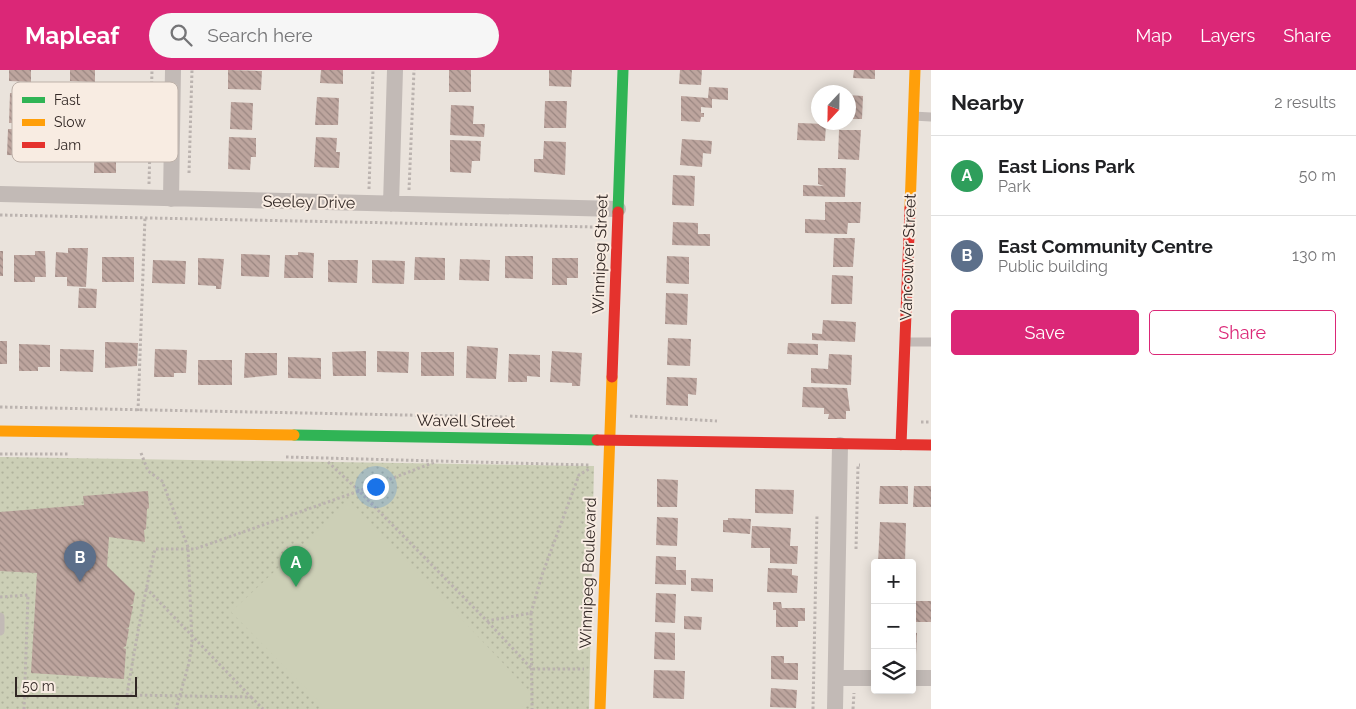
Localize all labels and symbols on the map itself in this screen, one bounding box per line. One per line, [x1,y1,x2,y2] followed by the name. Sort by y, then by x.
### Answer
[12,82,178,162] legend
[811,85,856,130] north arrow
[54,92,81,108] text: Fast
[54,114,86,130] text: Slow
[54,137,81,153] text: Jam
[263,192,355,212] street label: Seeley Drive
[588,193,612,314] street label: Winnipeg Street
[896,193,920,321] street label: Vancouver Street
[417,411,516,431] street label: Wavell Street
[363,474,389,500] your location
[576,497,600,649] street label: Winnipeg Boulevard
[64,541,96,582] pin: B
[280,546,312,587] pin: A
[15,674,138,697] scale bar

